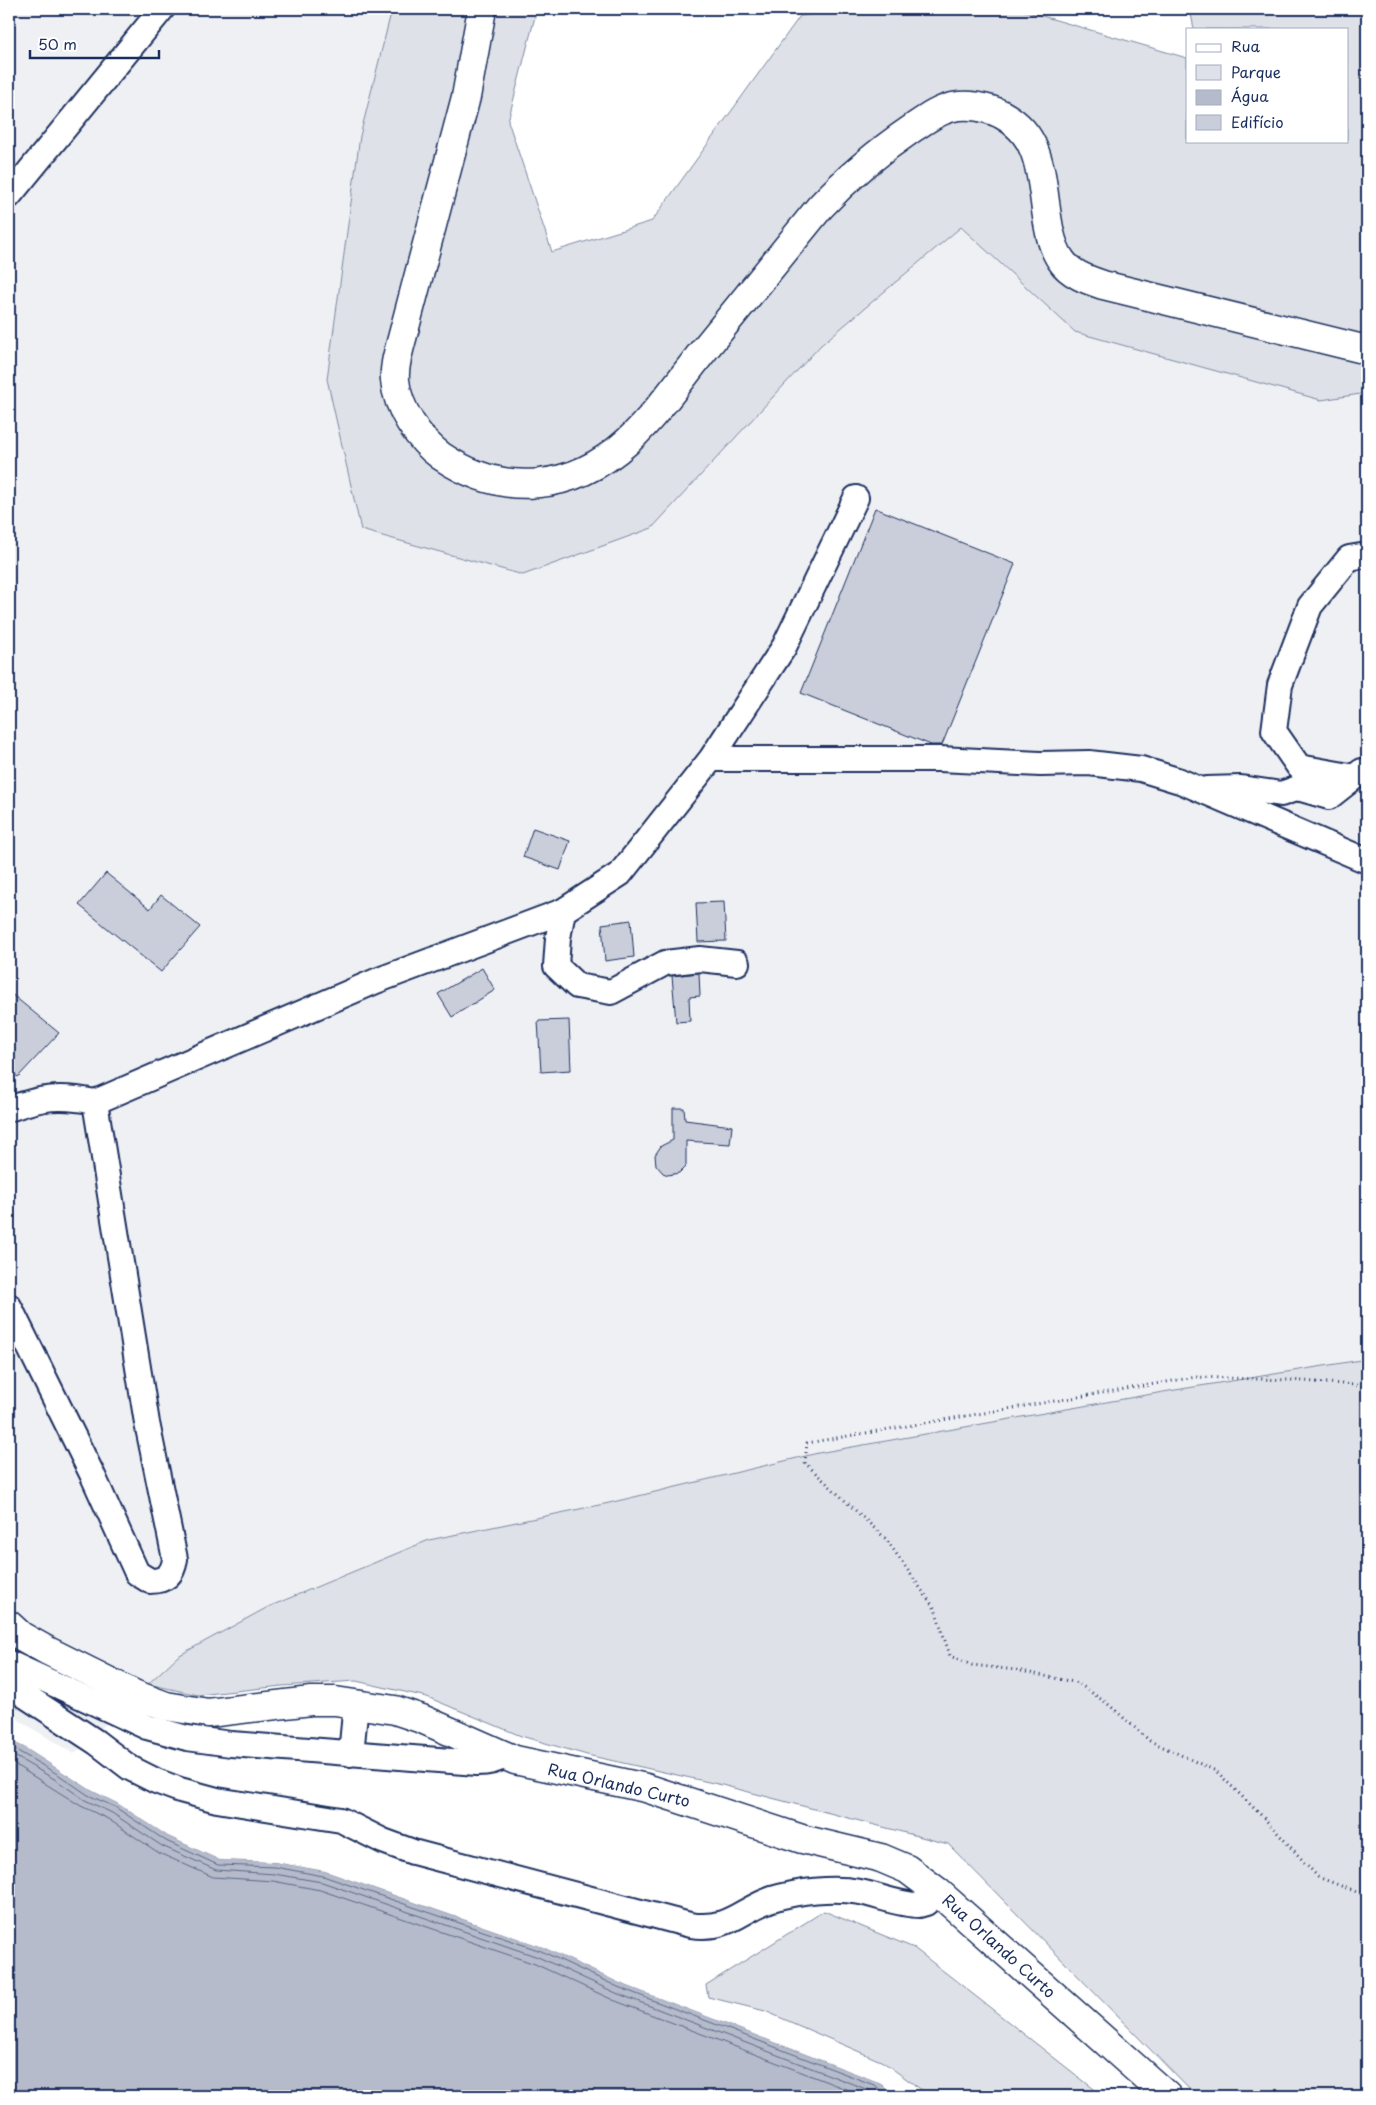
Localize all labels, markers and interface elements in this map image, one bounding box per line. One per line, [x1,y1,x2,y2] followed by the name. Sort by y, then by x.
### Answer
[30,28,159,60] scale bar
[1186,28,1348,142] legend
[38,32,77,55] text: 50 m
[1231,34,1260,57] text: Rua
[1231,60,1281,83] text: Parque
[1231,84,1269,107] text: Água
[1231,110,1284,133] text: Edifício
[546,1756,693,1812] street label: Rua Orlando Curto
[938,1888,1062,2003] street label: Rua Orlando Curto

